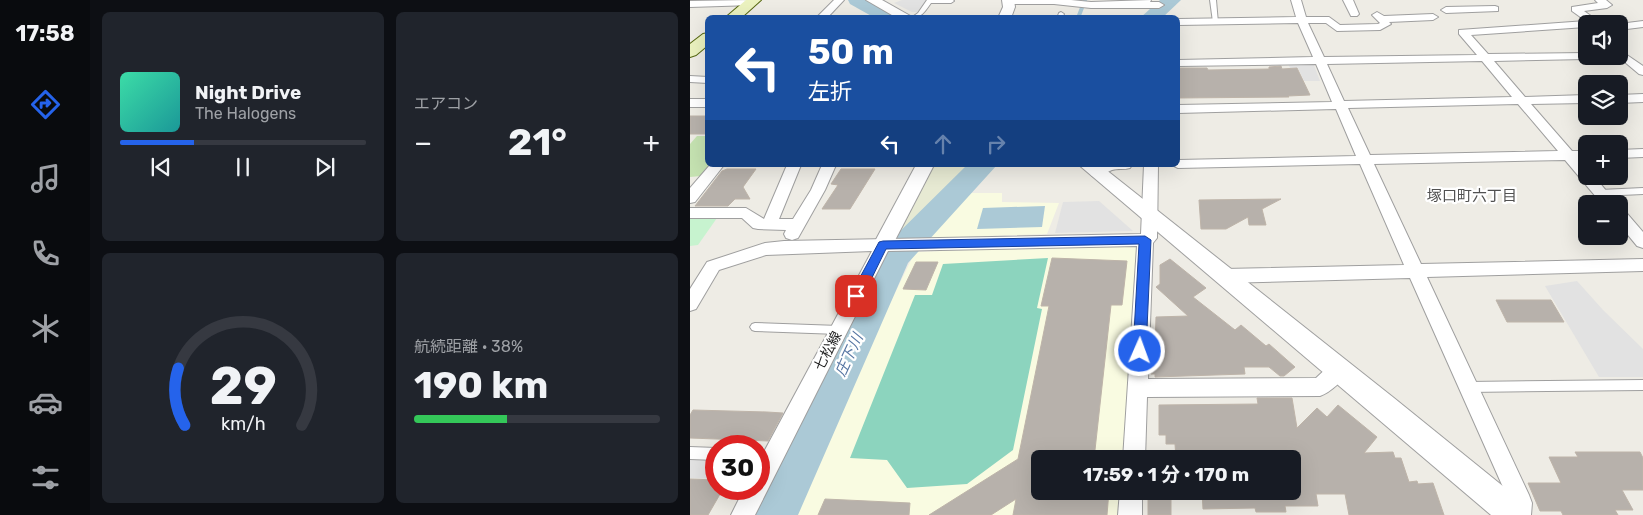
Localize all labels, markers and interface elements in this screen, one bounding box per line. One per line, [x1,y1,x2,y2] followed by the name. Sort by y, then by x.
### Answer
[1578,15,1628,245] map controls
[1578,15,1628,65] button: sound
[15,20,75,47] text: 17:58
[808,31,894,73] text: 50 m
[725,35,790,100] icon: left
[1578,75,1628,125] button: layers
[808,78,852,105] text: 左折
[195,81,301,104] text: Night Drive
[28,87,63,122] icon: directions
[414,94,478,113] text: エアコン
[195,104,296,123] text: The Halogens
[508,119,567,165] text: 21°
[414,126,432,159] text: −
[643,126,660,159] text: +
[876,130,904,158] icon: left
[929,130,957,158] icon: ahead
[982,130,1010,158] icon: right
[1578,135,1628,185] button: +
[147,153,175,181] icon: previous
[229,153,257,181] icon: pause
[311,153,339,181] icon: next
[28,161,63,196] icon: music
[1427,187,1517,205] district label: 塚口町六丁目
[1578,195,1628,245] button: −
[28,236,63,271] icon: phone
[835,275,877,317] pin
[842,282,870,310] icon: arrive
[28,311,63,346] icon: climate
[1113,324,1165,376] position arrow
[811,328,845,374] street label: 七松線
[831,329,868,379] water label: 庄下川
[414,337,523,356] text: 航続距離 · 38%
[209,355,277,417] text: 29
[414,362,548,408] text: 190 km
[28,385,63,420] icon: car
[221,413,265,434] text: km/h
[705,435,770,500] speed limit sign: 30
[28,460,63,495] icon: filters
[1083,463,1249,486] text: 17:59 · 1 分 · 170 m

